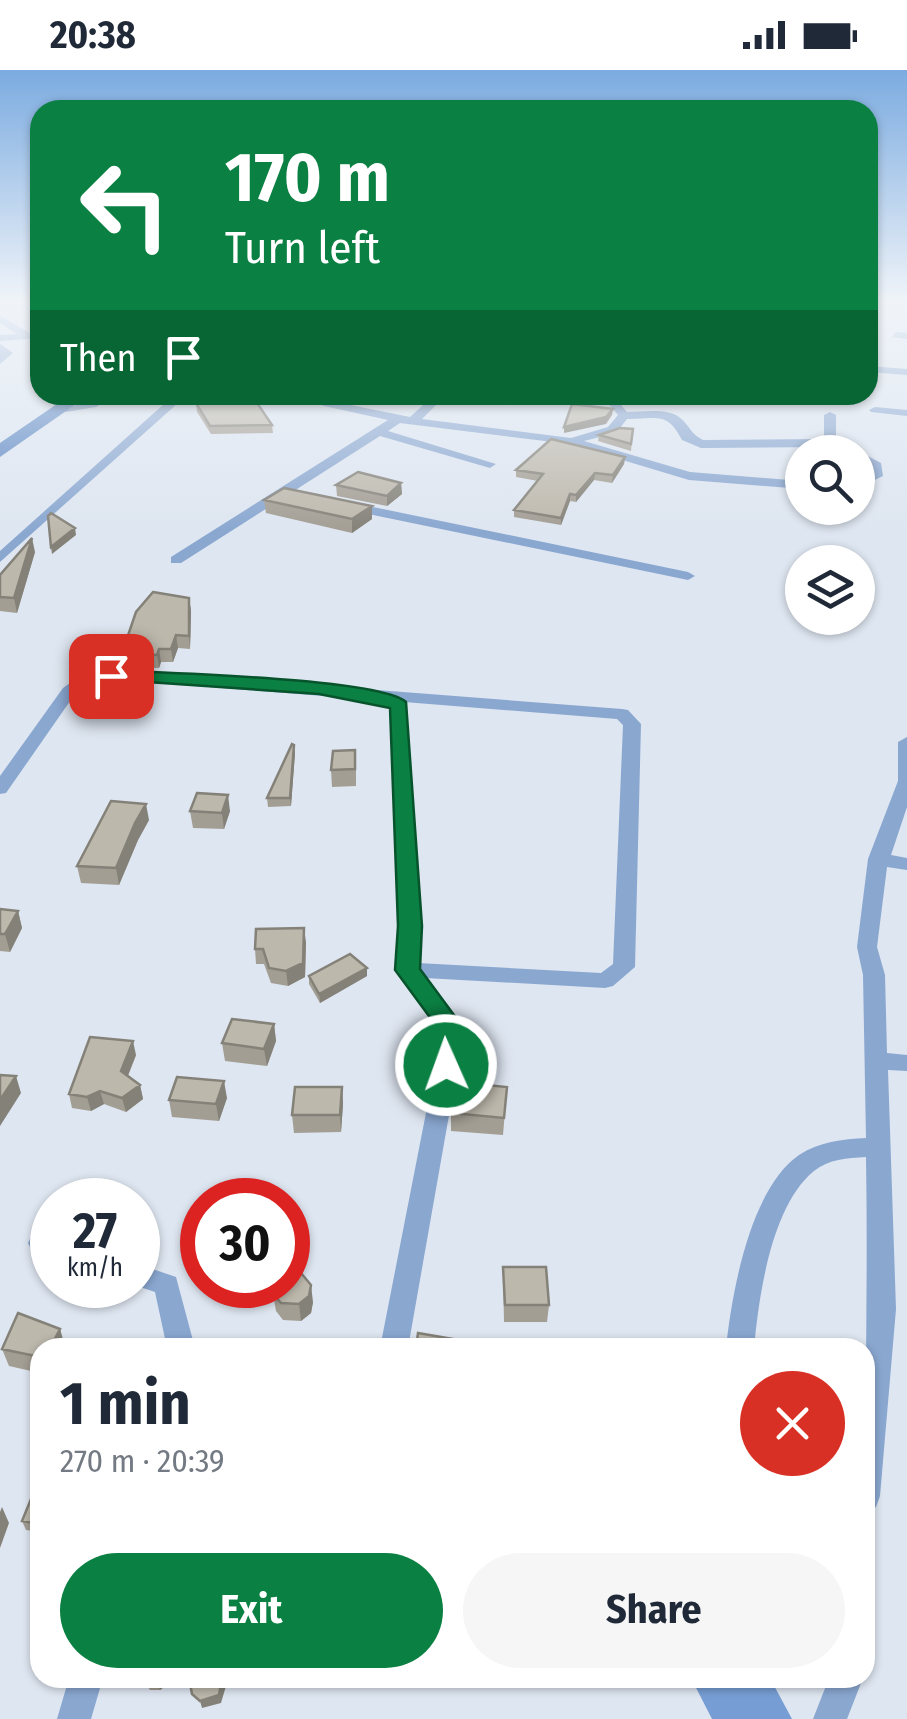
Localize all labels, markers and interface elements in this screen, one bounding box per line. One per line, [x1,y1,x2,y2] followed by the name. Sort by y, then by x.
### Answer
[50,12,136,58] text: 20:38
[225,136,390,220] text: 170 m
[60,140,190,270] icon: left
[225,221,380,275] text: Turn left
[156,330,211,385] icon: arrive
[60,335,136,381] text: Then
[785,435,875,635] map controls
[785,435,875,525] button: search
[785,545,875,635] button: layers
[69,634,154,719] pin
[84,649,139,704] icon: arrive
[394,1013,498,1117] position arrow
[180,1178,310,1308] speed limit sign: 30
[73,1201,117,1261] text: 27
[67,1253,123,1283] text: km/h
[60,1368,191,1440] text: 1 min
[740,1371,845,1476] button: close
[60,1442,225,1480] text: 270 m · 20:39
[60,1553,443,1668] button: Exit
[463,1553,845,1668] button: Share

